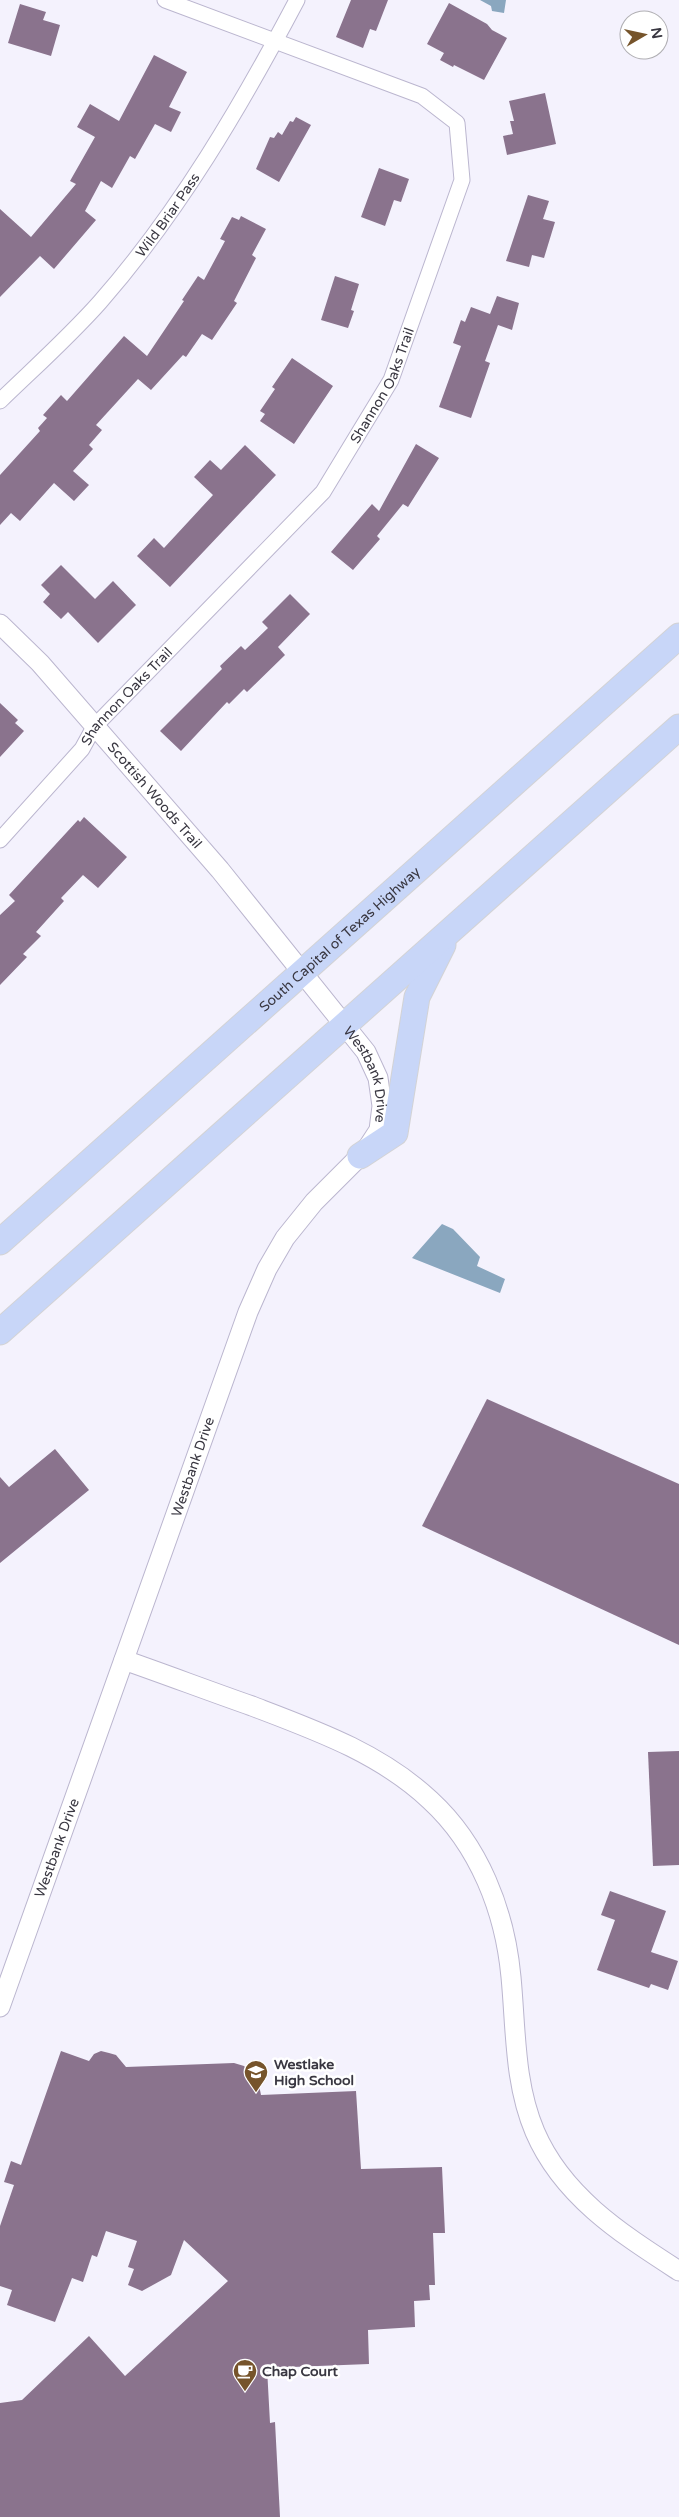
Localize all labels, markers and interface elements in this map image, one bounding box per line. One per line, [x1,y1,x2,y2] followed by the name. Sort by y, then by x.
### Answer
[619,10,669,60] north arrow
[647,26,666,40] text: N
[132,169,203,260] street label: Wild Briar Pass
[346,325,417,446] street label: Shannon Oaks Trail
[77,644,176,748] street label: Shannon Oaks Trail
[104,739,206,852] street label: Scottish Woods Trail
[256,863,424,1015] street label: South Capital of Texas Highway
[340,1023,391,1124] street label: Westbank Drive
[168,1415,218,1519] street label: Westbank Drive
[31,1796,83,1900] street label: Westbank Drive
[274,2056,354,2089] place label: Westlake High School
[243,2059,269,2093] school or university icon: Westlake High School
[232,2358,258,2392] cafe icon: Chap Court
[262,2363,339,2380] place label: Chap Court

